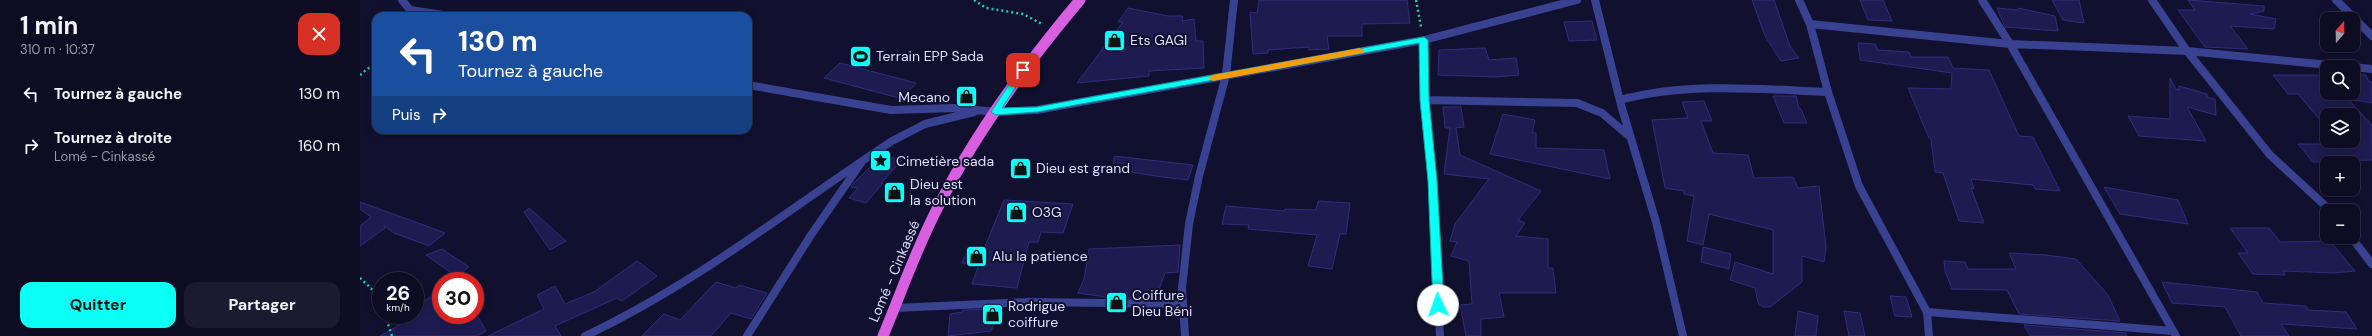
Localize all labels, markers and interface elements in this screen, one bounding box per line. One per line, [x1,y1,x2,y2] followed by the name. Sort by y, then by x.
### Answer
[20,10,78,41] text: 1 min
[2320,12,2360,52] north arrow
[2320,12,2360,244] map controls
[298,13,340,55] button: close
[458,23,538,60] text: 130 m
[1102,27,1128,53] shop icon: Ets GAGI
[392,28,444,80] icon: left
[1130,31,1187,49] place label: Ets GAGI
[20,41,95,58] text: 310 m · 10:37
[847,43,873,69] sports icon: Terrain EPP Sada
[876,47,984,65] place label: Terrain EPP Sada
[1006,53,1040,87] pin
[458,59,603,83] text: Tournez à gauche
[1012,59,1034,81] icon: arrive
[2320,60,2360,100] button: search
[20,83,42,105] icon: left
[54,84,182,104] text: Tournez à gauche
[299,84,340,104] text: 130 m
[953,84,979,110] shop icon: Mecano
[898,88,950,106] place label: Mecano
[428,104,450,126] icon: right
[392,105,420,125] text: Puis
[2320,108,2360,148] button: layers
[54,128,172,148] text: Tournez à droite
[20,135,42,157] icon: right
[298,136,340,156] text: 160 m
[54,148,155,165] text: Lomé - Cinkassé
[868,148,894,174] place icon: Cimetière sada
[896,152,994,170] place label: Cimetière sada
[1007,155,1033,181] shop icon: Dieu est grand
[2320,156,2360,196] button: +
[1036,159,1130,177] place label: Dieu est grand
[910,175,976,209] place label: Dieu est la solution
[881,179,907,205] shop icon: Dieu est la solution
[1004,199,1030,225] shop icon: O3G
[1032,203,1062,221] place label: O3G
[2320,204,2360,244] button: −
[864,217,924,325] street label: Lomé - Cinkassé
[963,243,989,269] shop icon: Alu la patience
[992,247,1088,265] place label: Alu la patience
[432,272,484,324] speed limit sign: 30
[386,280,410,306] text: 26
[20,282,176,328] button: Quitter
[184,282,340,328] button: Partager
[1417,284,1459,326] position arrow
[1132,286,1192,320] place label: Coiffure Dieu Béni
[1103,290,1129,316] shop icon: Coiffure Dieu Béni
[1008,297,1065,331] place label: Rodrigue coiffure
[386,301,410,314] text: km/h
[979,301,1005,327] shop icon: Rodrigue coiffure

